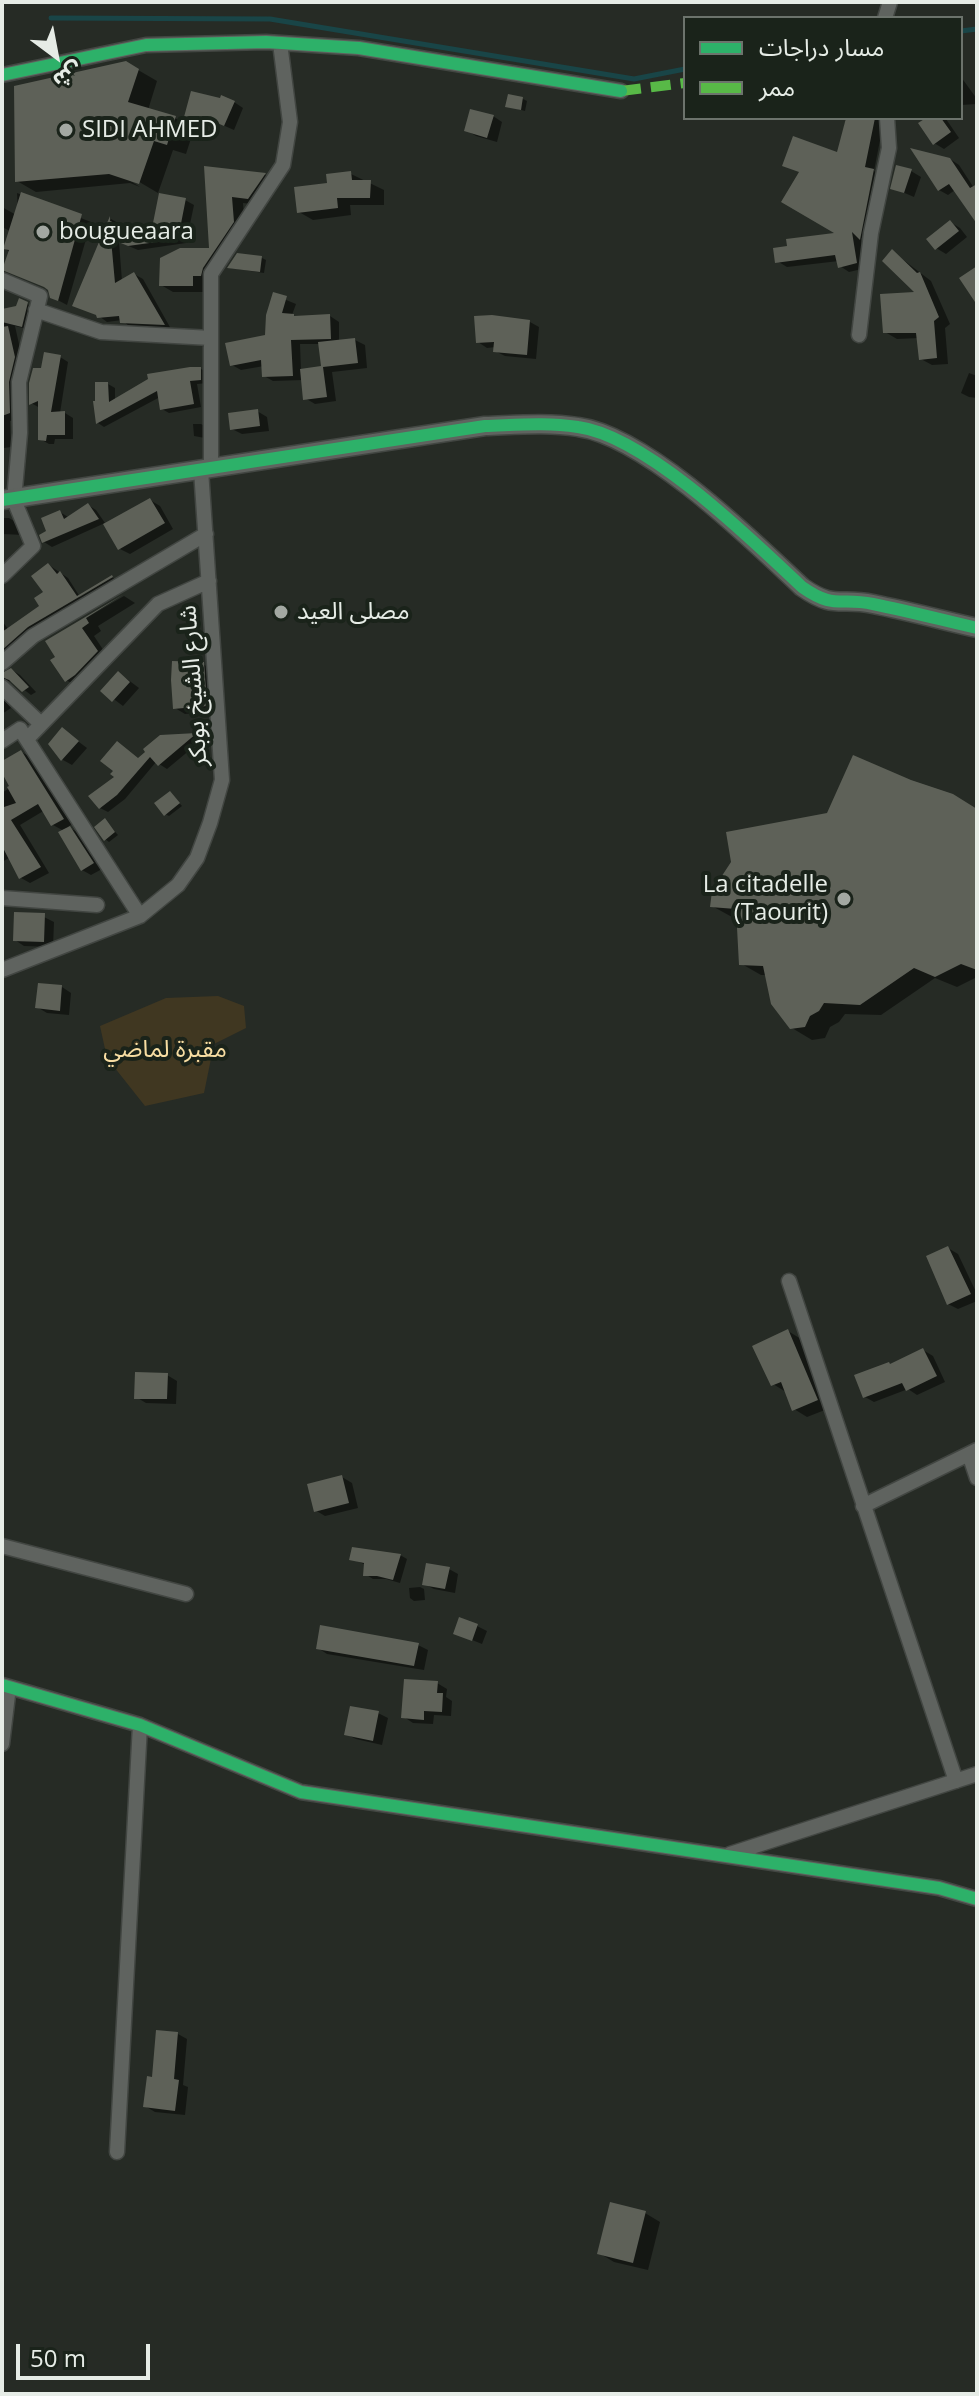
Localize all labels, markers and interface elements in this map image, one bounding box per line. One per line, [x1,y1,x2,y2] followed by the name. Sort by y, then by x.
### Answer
[16,16,96,96] north arrow
[683,16,963,120] legend
[759,30,884,63] text: مسار دراجات
[48,56,89,97] text: ش
[759,70,795,103] text: ممر
[82,116,217,144] place label: SIDI AHMED
[57,121,75,139] marker: SIDI AHMED
[59,218,194,246] place label: bougueaara
[34,223,52,241] marker: bougueaara
[297,598,410,626] place label: مصلى العيد
[272,603,290,621] marker: مصلى العيد
[174,604,214,768] street label: شارع الشيخ بوبكر
[703,871,828,927] place label: La citadelle (Taourit)
[835,890,853,908] marker: La citadelle (Taourit)
[103,1036,227,1064] park label: مقبرة لماضي
[20,2328,154,2378] scale bar
[30,2341,86,2374] text: 50 m

